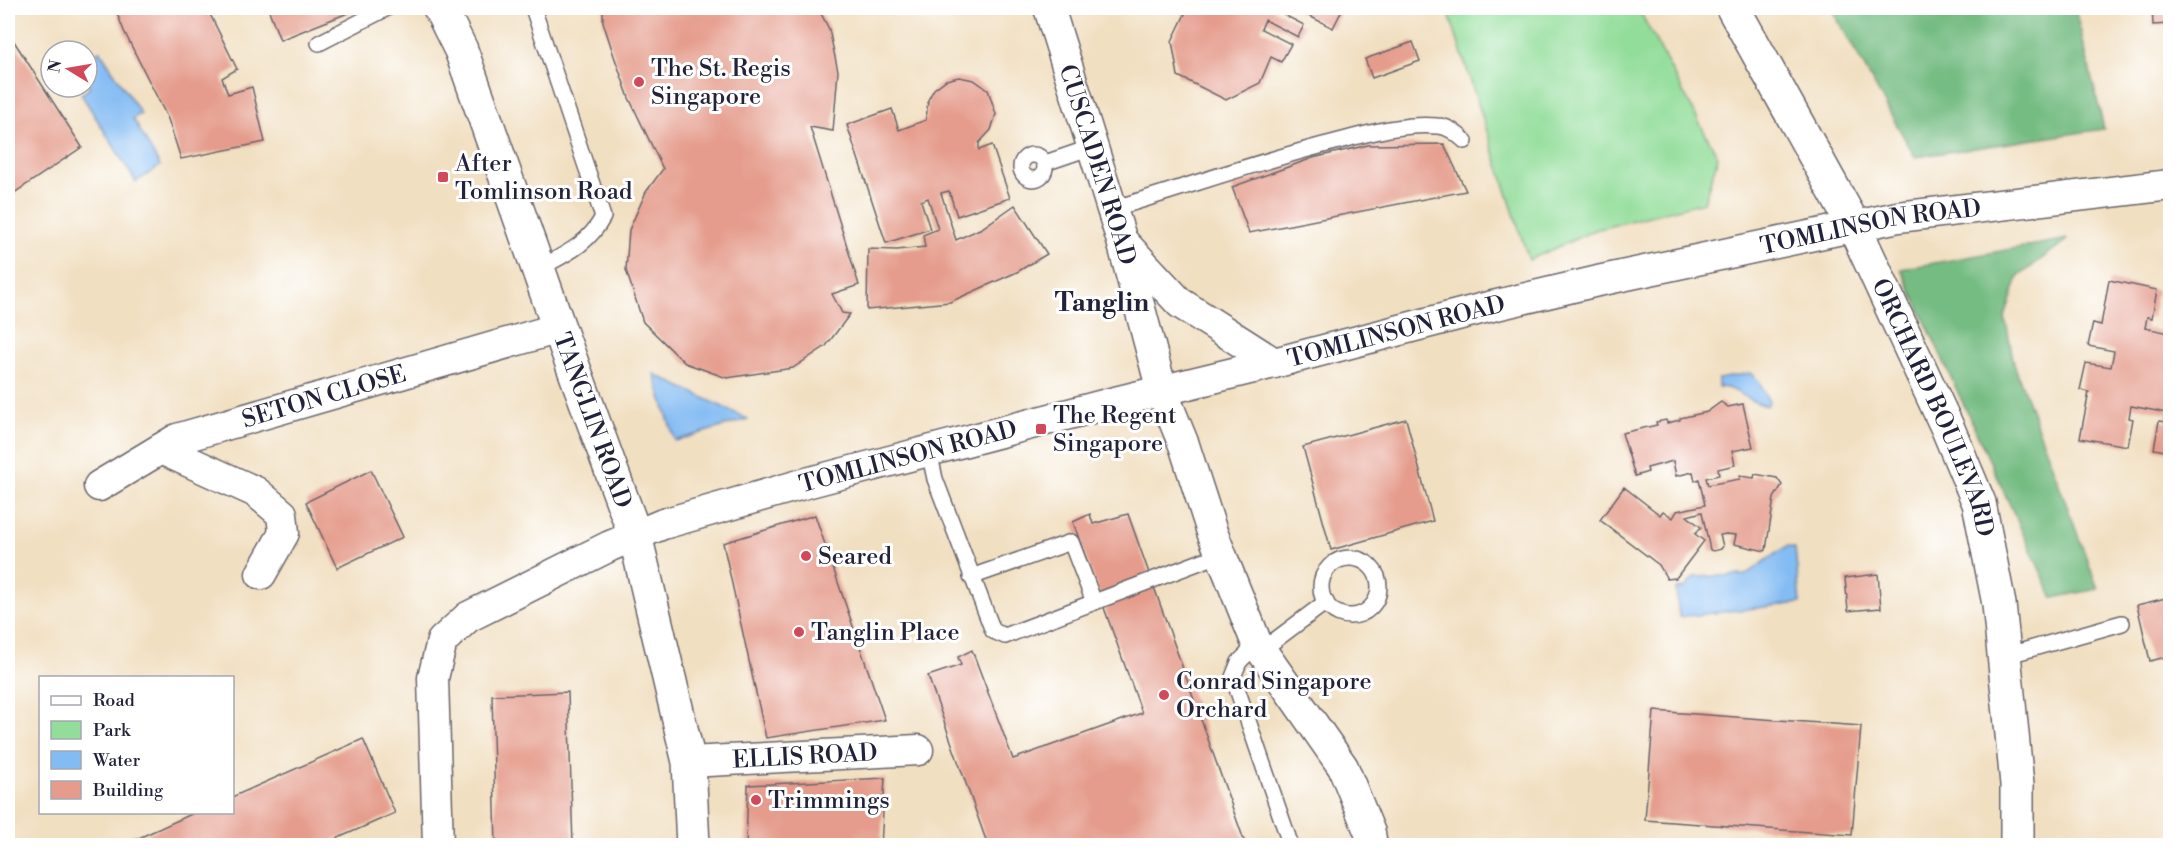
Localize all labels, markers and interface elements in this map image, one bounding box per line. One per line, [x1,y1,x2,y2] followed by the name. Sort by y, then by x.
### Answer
[39,39,99,99] north arrow
[651,54,791,112] place label: The St. Regis Singapore
[44,58,66,74] text: N
[1052,61,1142,268] street label: CUSCADEN ROAD
[632,75,646,89] marker: The St. Regis Singapore
[454,149,633,207] place label: After Tomlinson Road
[436,170,450,184] marker: After Tomlinson Road
[1758,193,1983,262] street label: TOMLINSON ROAD
[1864,274,1999,539] street label: ORCHARD BOULEVARD
[1055,287,1149,319] district label: Tanglin
[1284,289,1508,375] street label: TOMLINSON ROAD
[546,329,638,513] street label: TANGLIN ROAD
[239,359,410,435] street label: SETON CLOSE
[1053,401,1177,459] place label: The Regent Singapore
[796,414,1020,500] street label: TOMLINSON ROAD
[1034,422,1048,436] marker: The Regent Singapore
[818,542,892,572] place label: Seared
[799,549,813,563] marker: Seared
[811,618,960,648] place label: Tanglin Place
[792,625,806,639] marker: Tanglin Place
[1176,667,1372,725] place label: Conrad Singapore Orchard
[39,676,234,814] legend
[1157,688,1171,702] marker: Conrad Singapore Orchard
[93,689,136,712] text: Road
[93,719,132,742] text: Park
[732,738,878,776] street label: ELLIS ROAD
[92,749,141,772] text: Water
[92,779,164,802] text: Building
[768,786,890,816] place label: Trimmings
[749,793,763,807] marker: Trimmings

